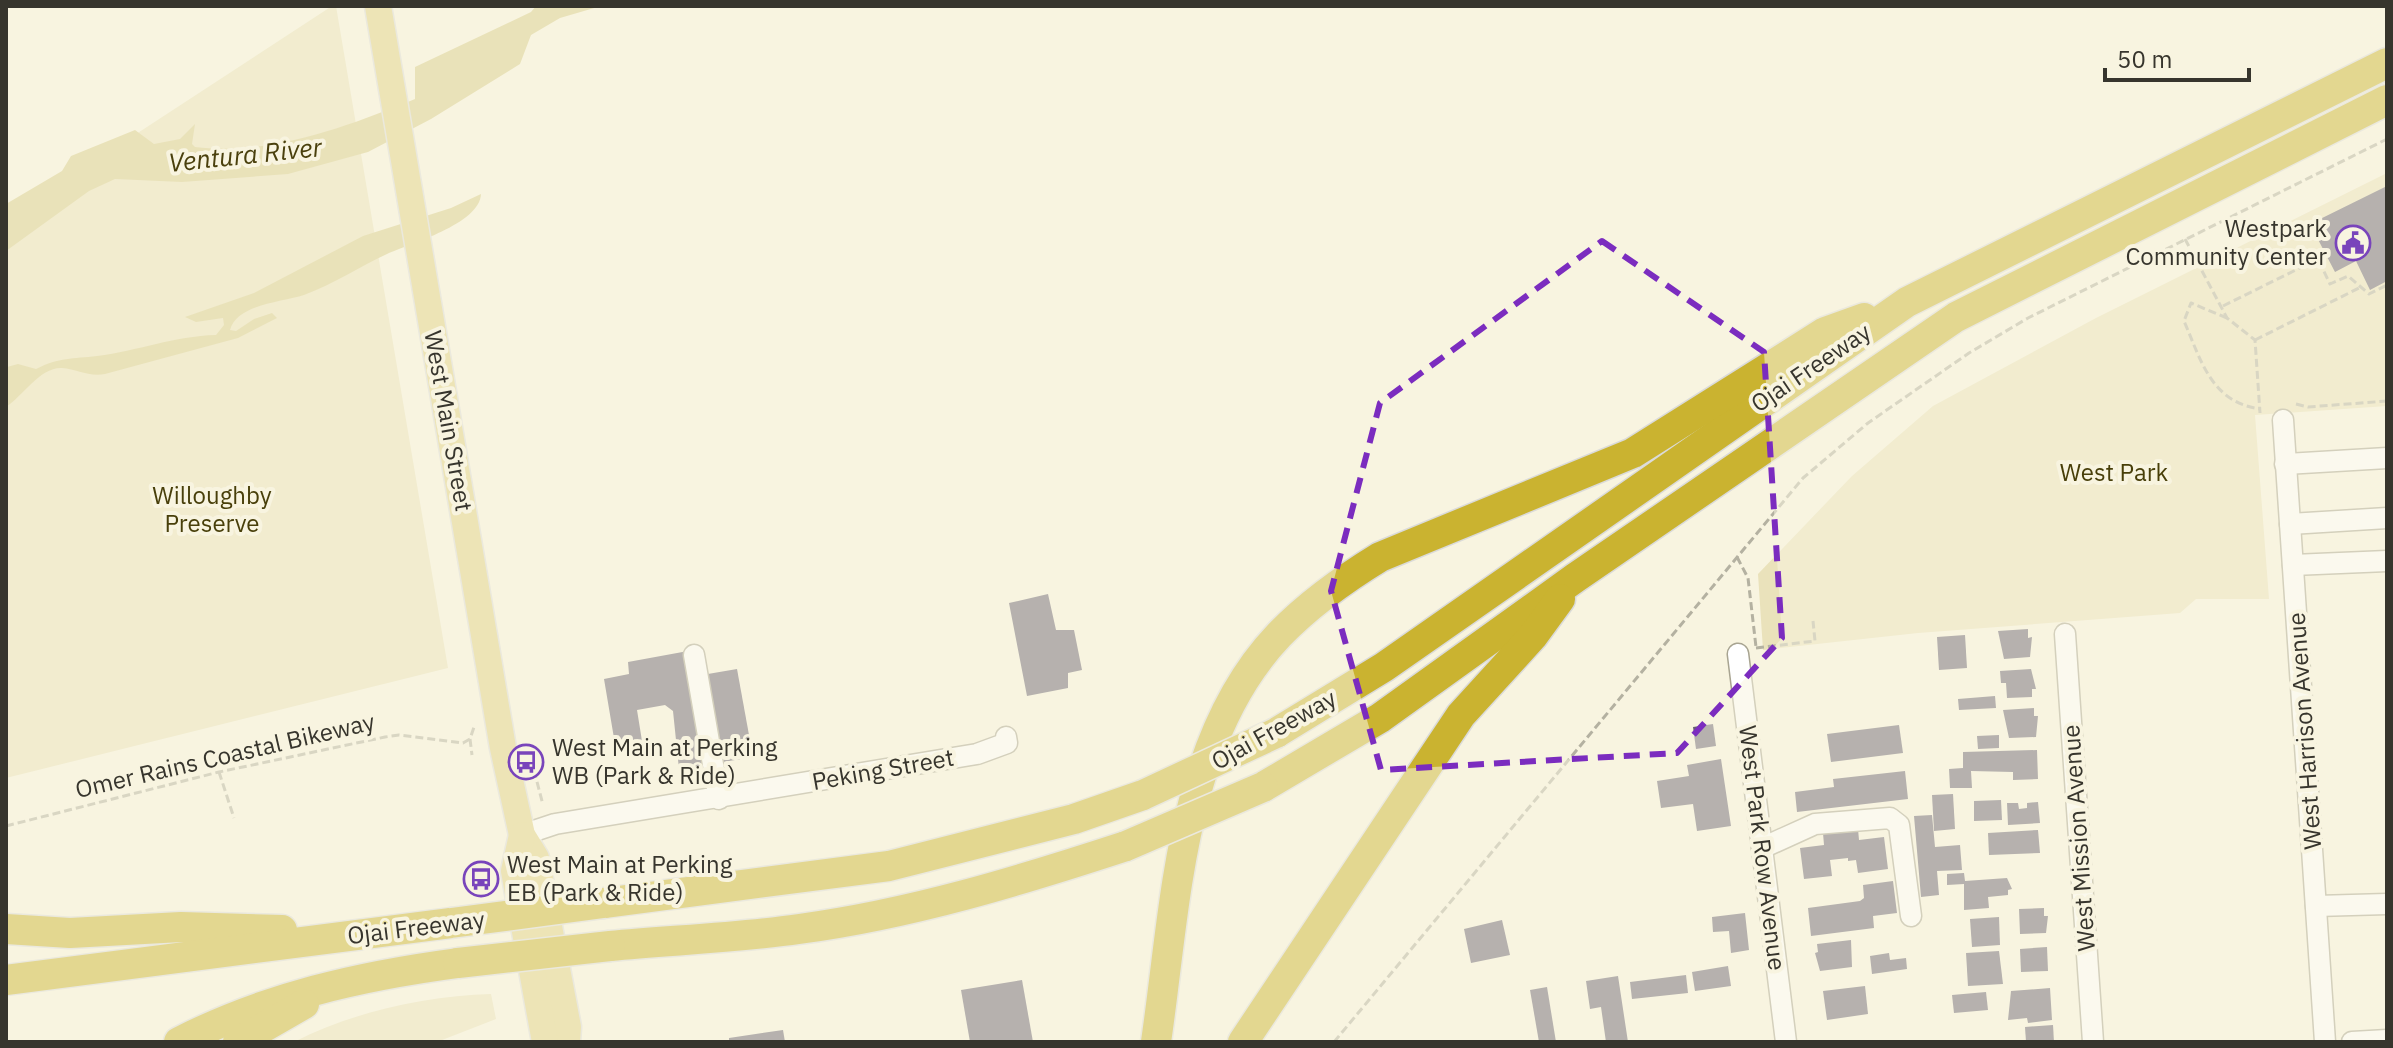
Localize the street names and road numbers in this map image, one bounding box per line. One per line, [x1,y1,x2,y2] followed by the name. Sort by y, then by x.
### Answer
[1744,315,1877,419] street label: Ojai Freeway
[417,328,481,514] street label: West Main Street
[2280,611,2328,851] street label: West Harrison Avenue
[1205,682,1342,777] street label: Ojai Freeway
[72,705,378,805] street label: Omer Rains Coastal Bikeway
[1732,724,1794,972] street label: West Park Row Avenue
[2054,724,2102,953] street label: West Mission Avenue
[809,741,956,797] street label: Peking Street
[345,903,486,951] street label: Ojai Freeway

